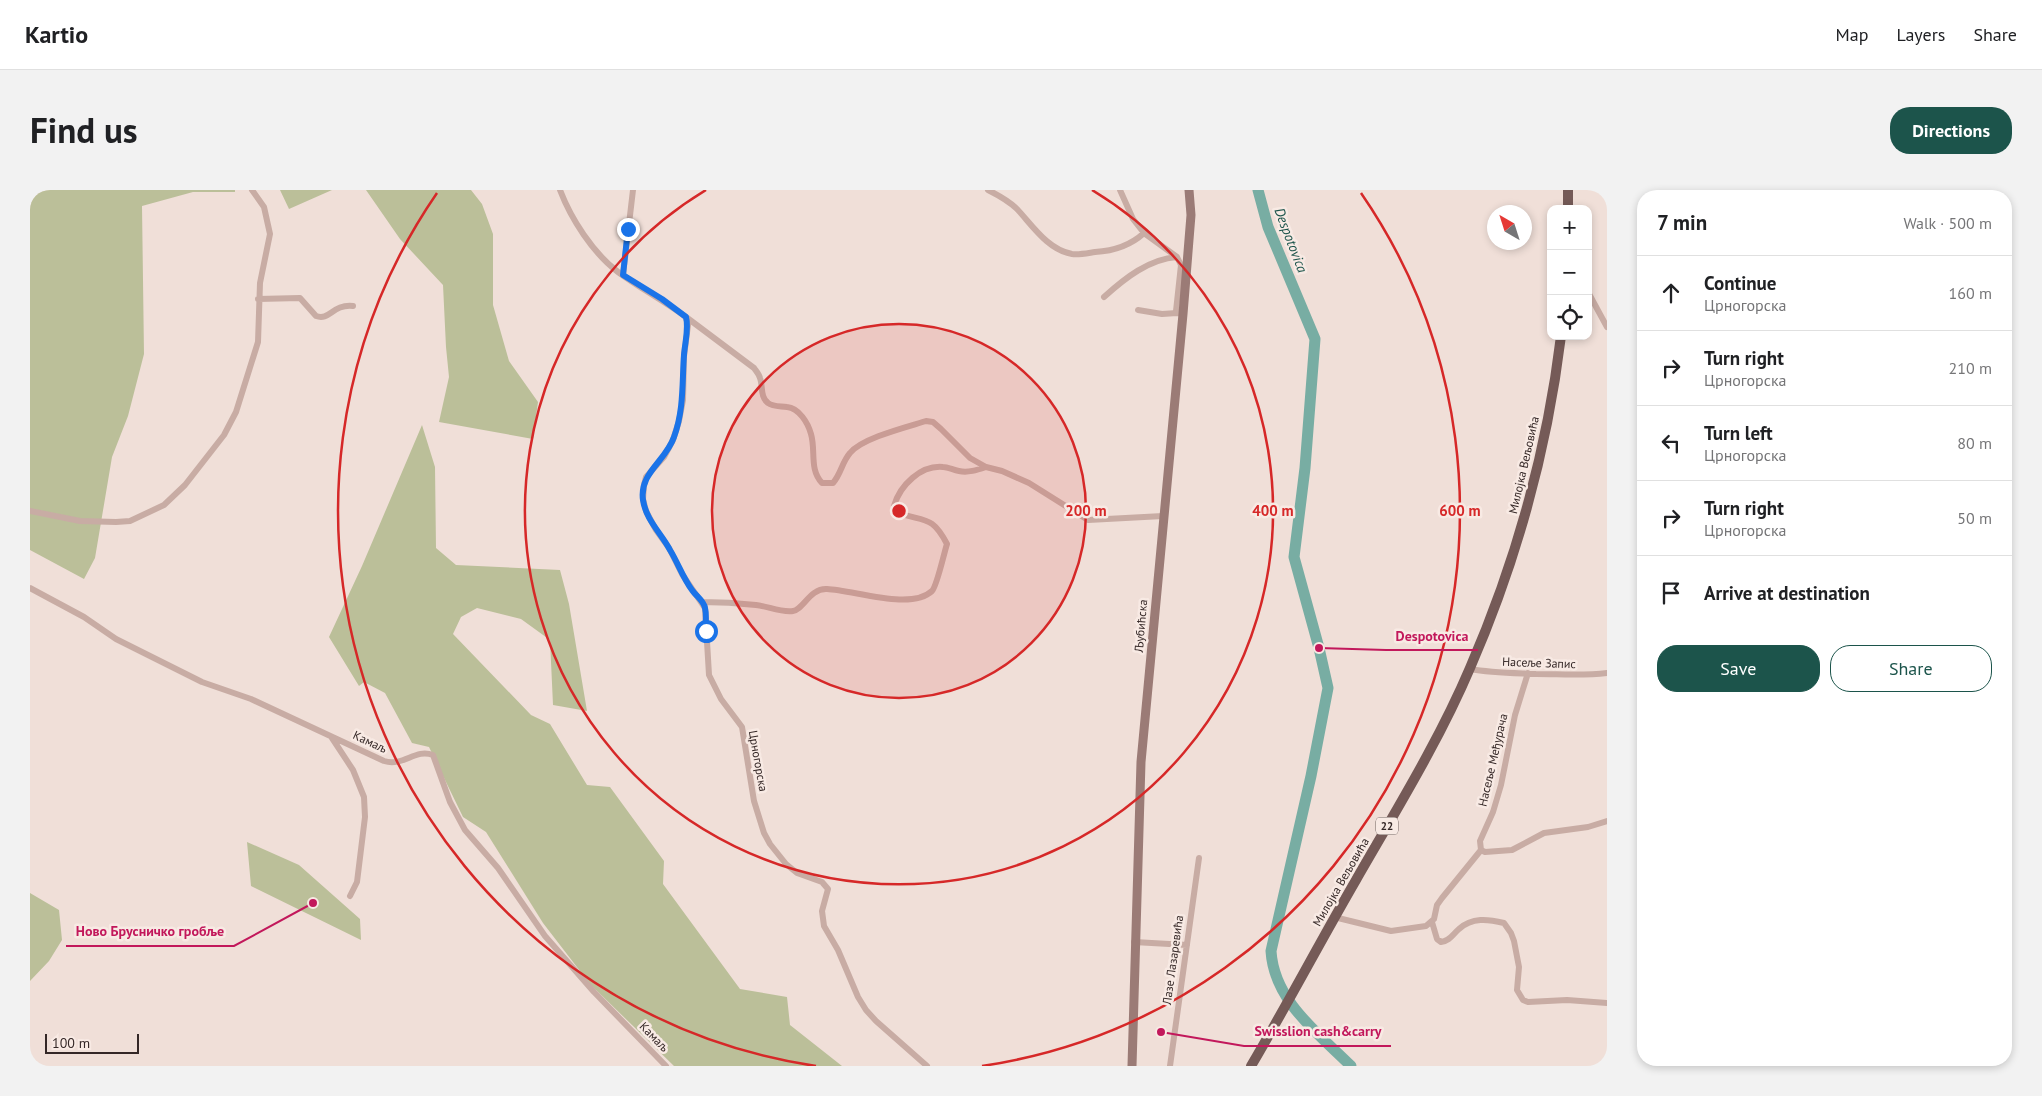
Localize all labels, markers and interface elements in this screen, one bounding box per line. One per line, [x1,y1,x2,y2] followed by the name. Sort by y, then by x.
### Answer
[25,19,88,50] text: Kartio
[1836,23,1868,46] text: Map
[1896,23,1945,46] text: Layers
[1973,23,2017,46] text: Share
[30,107,138,153] text: Find us
[1890,107,2012,154] button: Directions
[1270,205,1312,275] water label: Despotovica
[1487,205,1532,250] north arrow
[1547,205,1592,340] map controls
[1547,205,1592,250] button: +
[1657,209,1707,236] text: 7 min
[1903,213,1992,233] text: Walk · 500 m
[617,218,640,241] route end
[1547,250,1592,295] button: −
[1704,271,1776,295] text: Continue
[1657,279,1685,307] icon: ahead
[1949,283,1992,303] text: 160 m
[1547,295,1592,340] button: locate
[1704,295,1787,315] text: Црногорска
[1704,346,1784,370] text: Turn right
[1657,354,1685,382] icon: right
[1949,358,1992,378] text: 210 m
[1704,370,1787,390] text: Црногорска
[1505,415,1542,515] street label: Милојка Вељовића
[1704,421,1773,445] text: Turn left
[1657,429,1685,457] icon: left
[1957,433,1992,453] text: 80 m
[1704,445,1787,465] text: Црногорска
[1704,496,1784,520] text: Turn right
[1065,501,1107,520] text: 200 m
[1252,501,1294,520] text: 400 m
[1439,501,1481,520] text: 600 m
[890,502,908,520] centre of rings
[1657,504,1685,532] icon: right
[1957,508,1992,528] text: 50 m
[1704,520,1787,540] text: Црногорска
[1657,579,1685,607] icon: arrive
[1704,581,1870,605] text: Arrive at destination
[1131,599,1150,654] street label: Љубићска
[695,620,718,643] route start
[1386,621,1478,650] callout: Despotovica
[1396,627,1468,645] text: Despotovica
[1657,645,1820,692] button: Save
[1830,645,1992,692] button: Share
[1502,654,1577,671] street label: Насеље Запис
[1475,712,1511,808] street label: Насеље Међурача
[351,727,390,756] street label: Камаљ
[746,729,771,793] street label: Црногорска
[1376,818,1398,834] road number: 22
[1309,835,1372,929] street label: Милојка Вељовића
[1159,914,1186,1007] street label: Лазе Лазаревића
[66,917,234,946] callout: Ново Брусничко гробље
[76,922,224,940] text: Ново Брусничко гробље
[1244,1017,1391,1046] callout: Swisslion cash&carry
[637,1019,672,1055] street label: Камаљ
[1254,1022,1382,1040] text: Swisslion cash&carry
[45,1031,139,1054] scale bar
[52,1034,90,1052] text: 100 m

